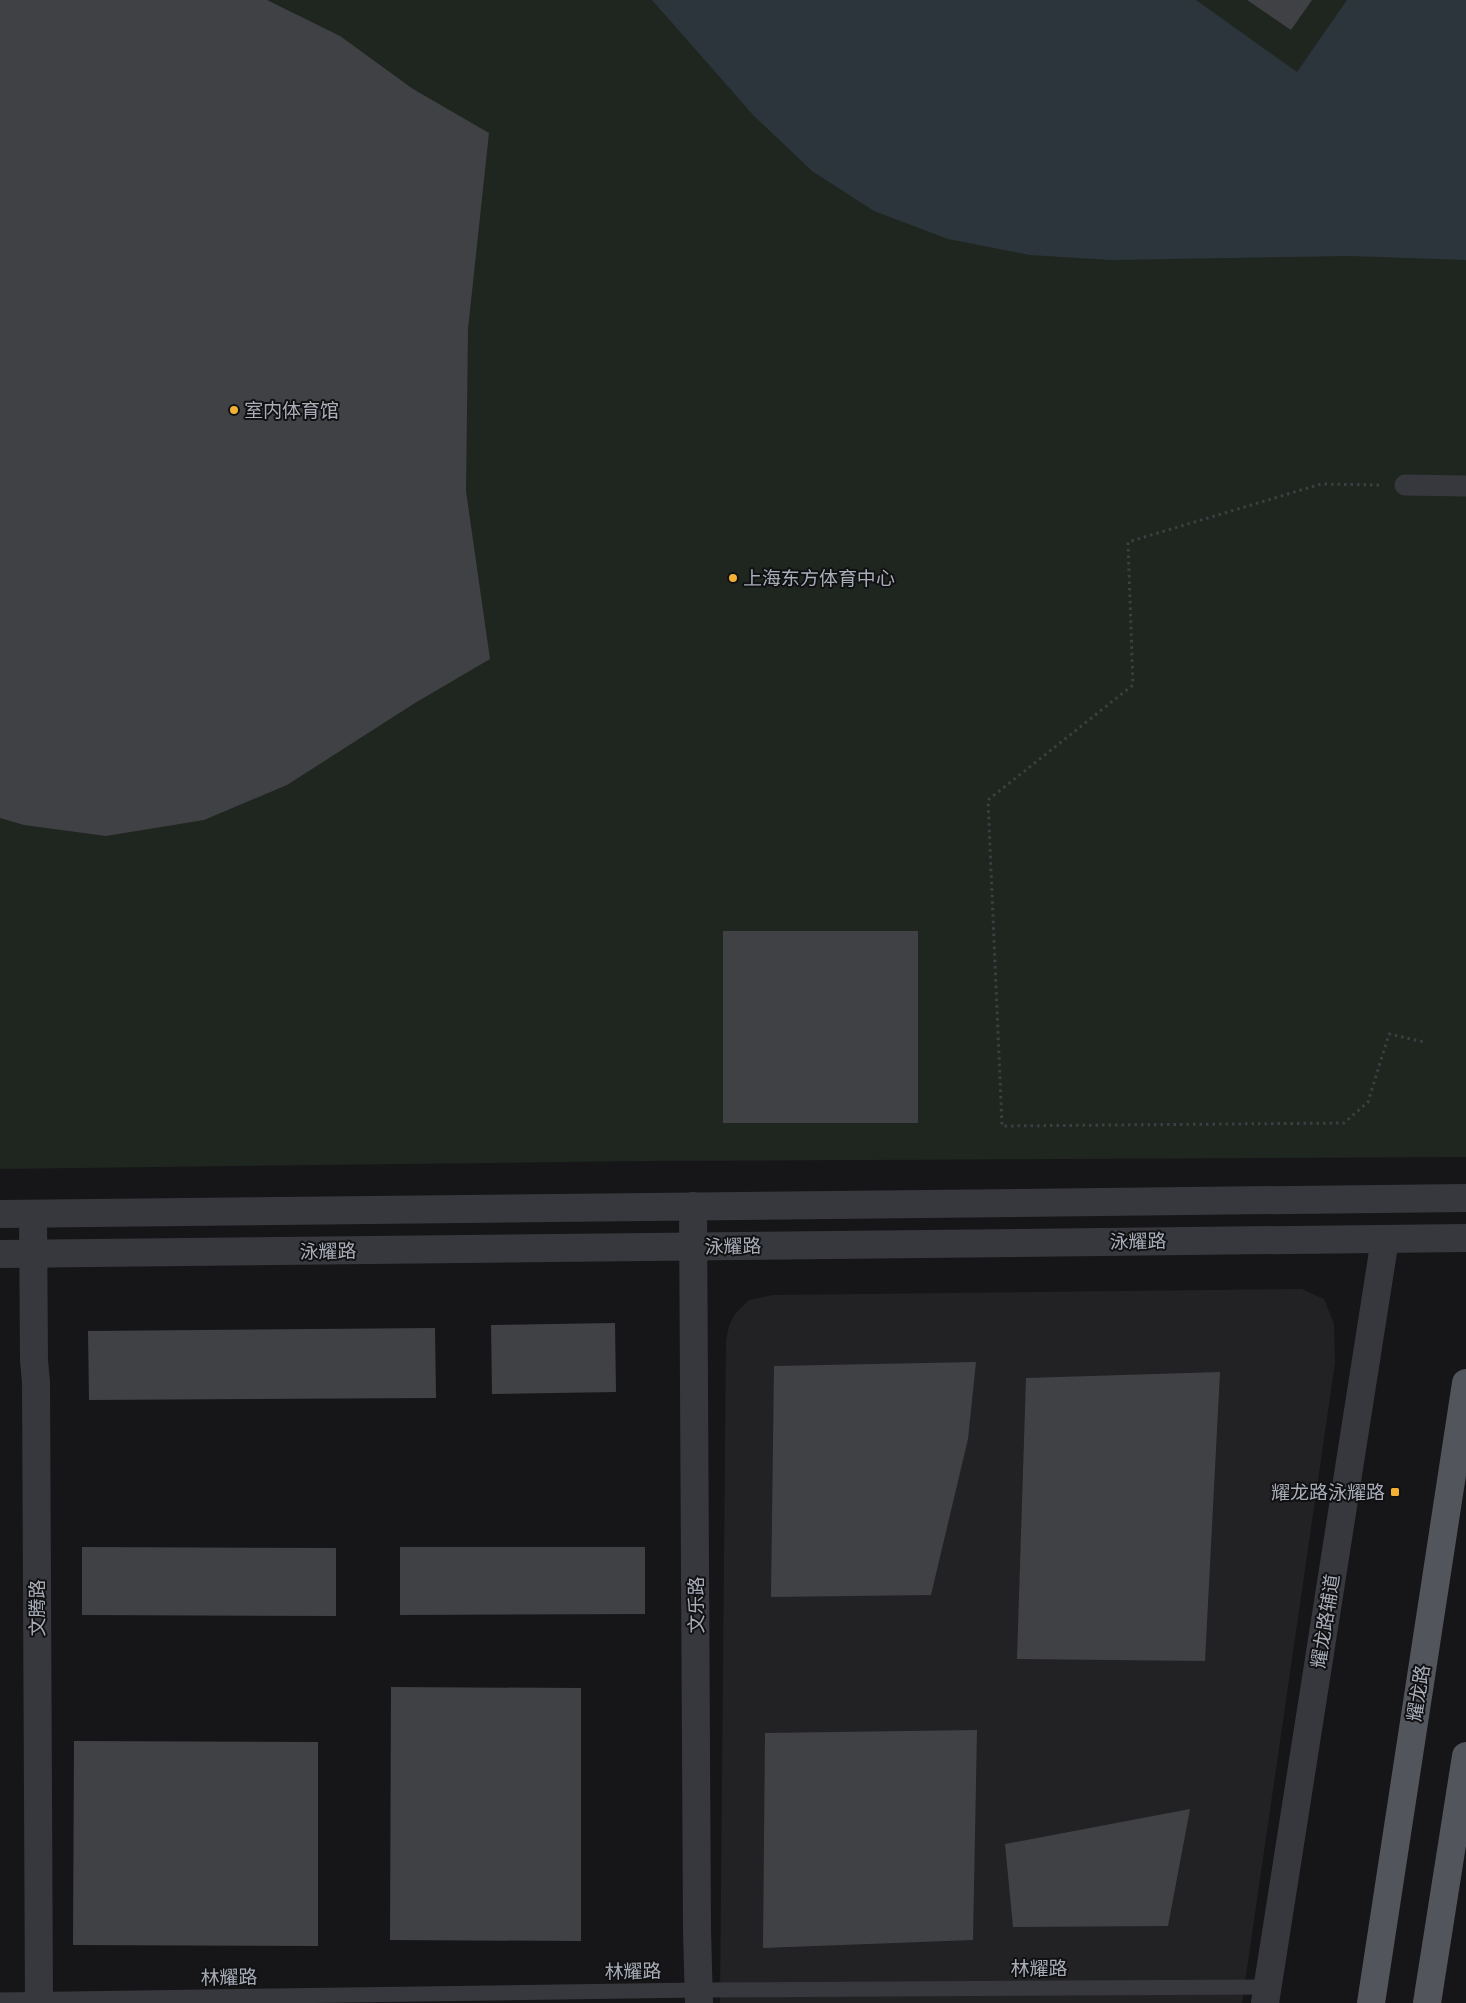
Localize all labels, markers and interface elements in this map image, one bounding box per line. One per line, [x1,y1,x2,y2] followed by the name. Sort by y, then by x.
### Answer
[244,400,339,422] place label: 室内体育馆
[228,404,240,416] marker: 室内体育馆
[743,568,895,590] place label: 上海东方体育中心
[727,572,739,584] marker: 上海东方体育中心
[1109,1231,1167,1253] street label: 泳耀路
[704,1236,762,1258] street label: 泳耀路
[299,1241,357,1263] street label: 泳耀路
[1271,1482,1385,1504] place label: 耀龙路泳耀路
[1389,1486,1401,1498] marker: 耀龙路泳耀路
[1308,1573,1344,1670] street label: 耀龙路辅道
[686,1576,708,1634] street label: 文乐路
[27,1579,49,1637] street label: 文腾路
[1404,1663,1434,1723] street label: 耀龙路
[1010,1958,1068,1980] street label: 林耀路
[604,1961,662,1983] street label: 林耀路
[200,1967,258,1989] street label: 林耀路

